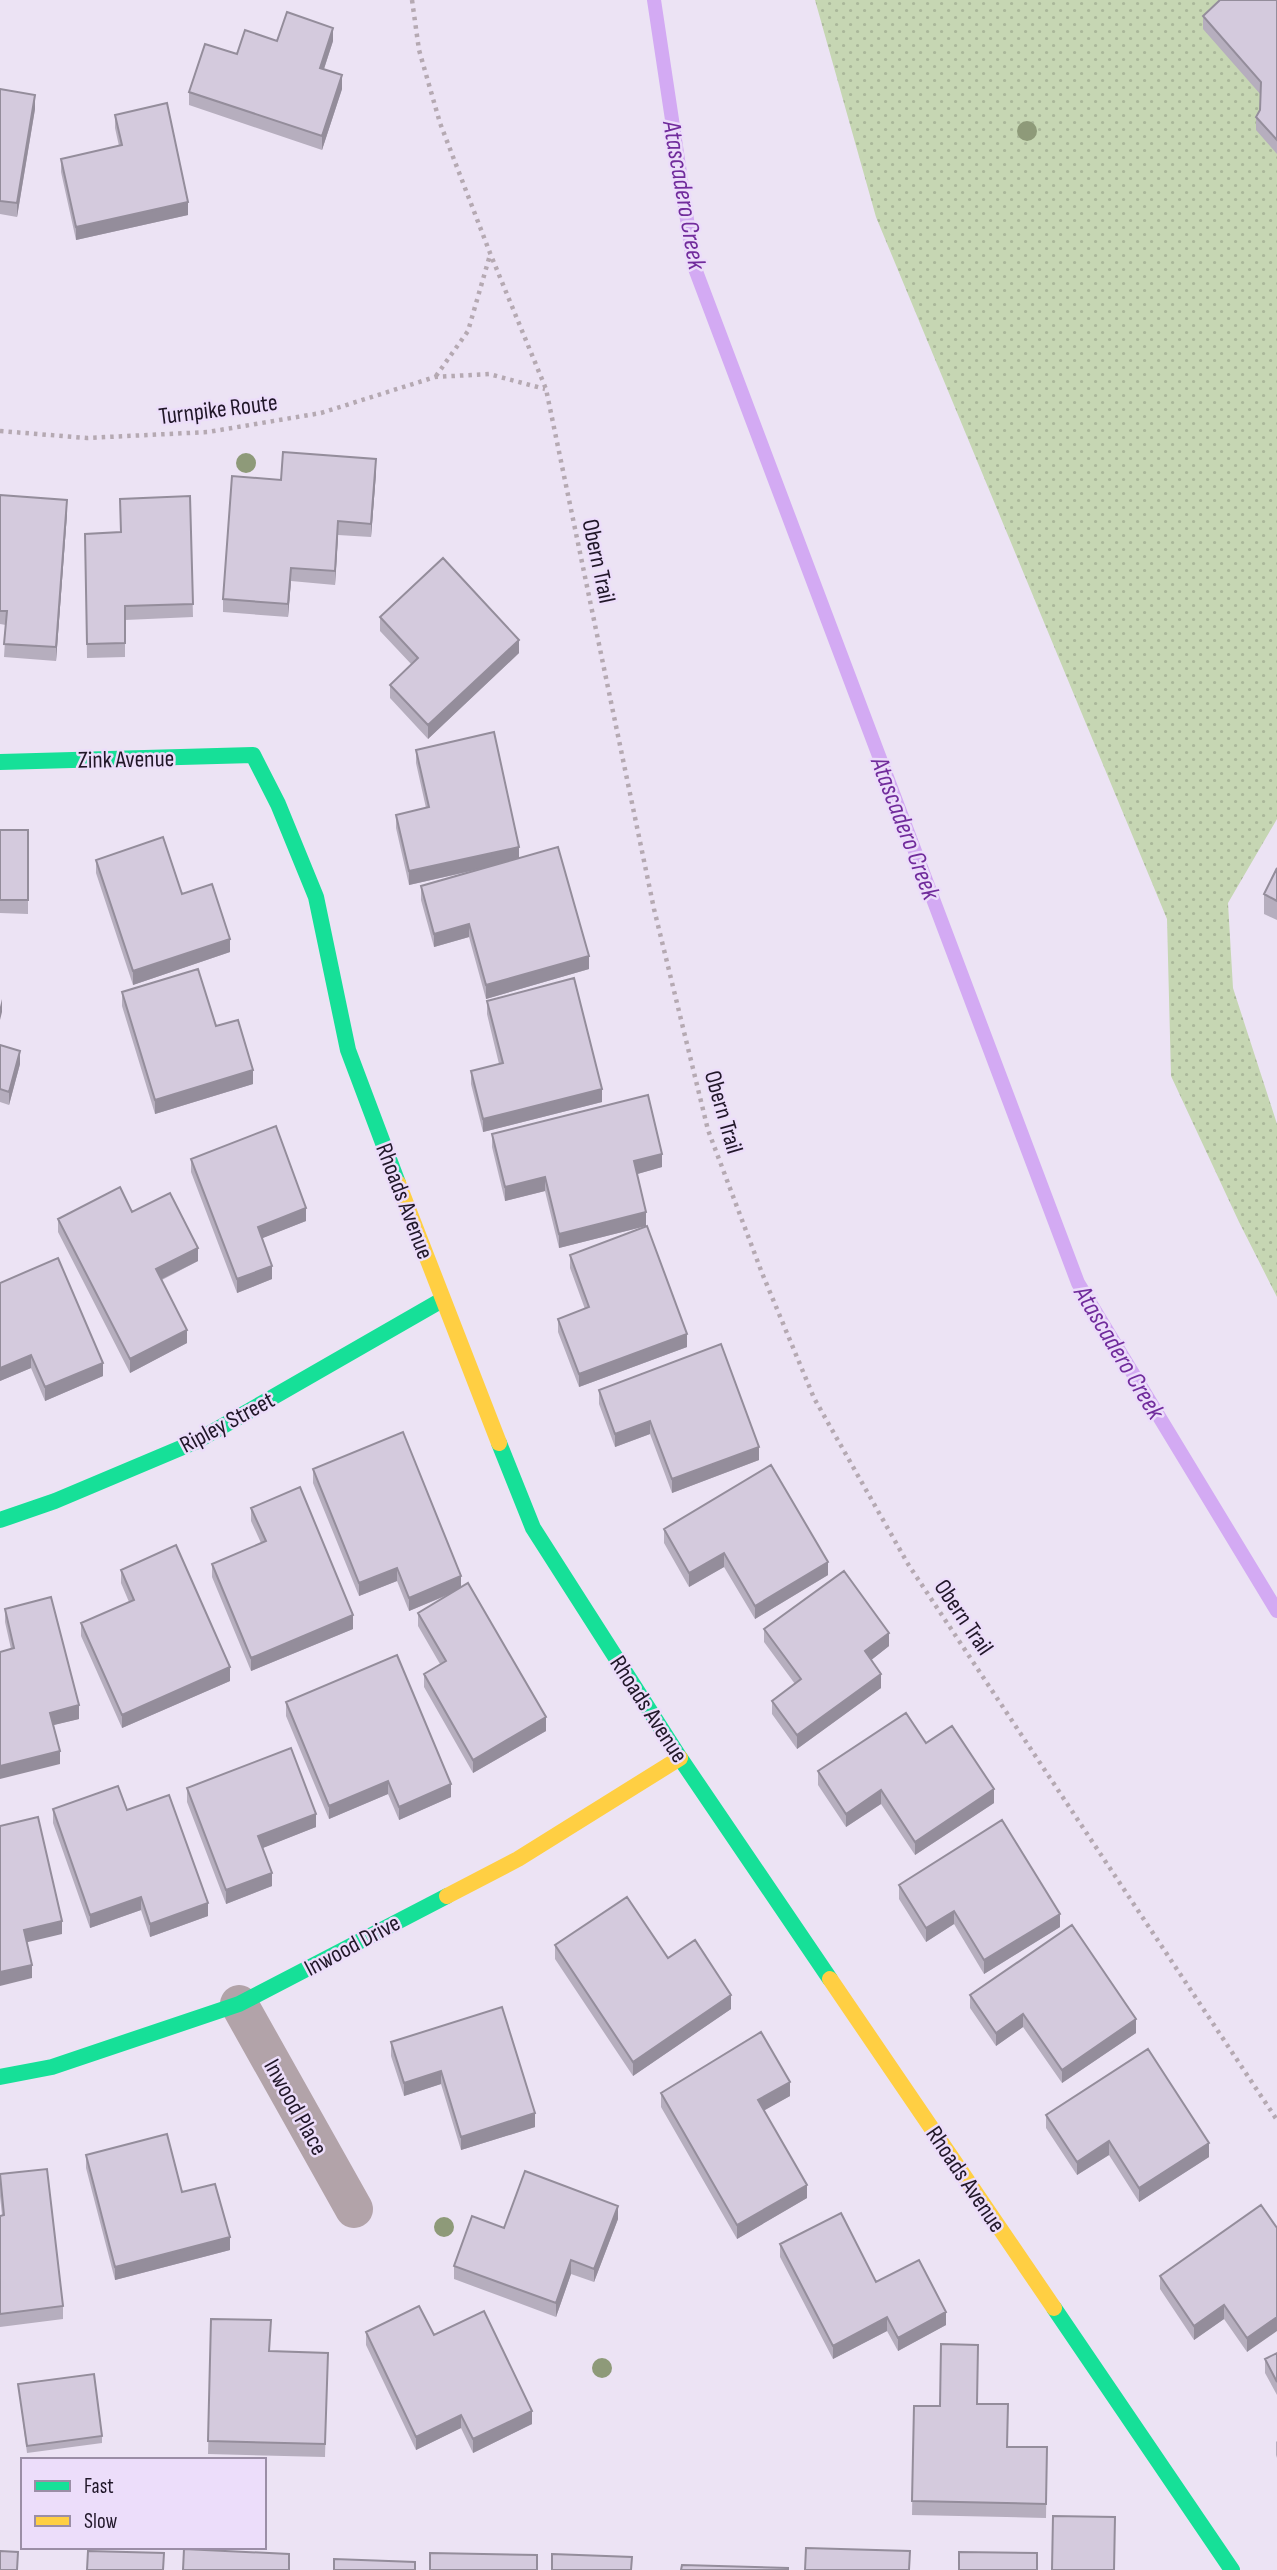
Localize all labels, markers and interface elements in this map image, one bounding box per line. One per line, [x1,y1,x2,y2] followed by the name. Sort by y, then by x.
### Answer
[655,118,712,273] water label: Atascadero Creek
[157,388,279,431] street label: Turnpike Route
[575,516,622,606] street label: Obern Trail
[78,744,174,775] street label: Zink Avenue
[863,752,946,905] water label: Atascadero Creek
[698,1067,749,1157] street label: Obern Trail
[369,1139,440,1263] street label: Rhoads Avenue
[1066,1279,1171,1426] water label: Atascadero Creek
[175,1385,280,1459] street label: Ripley Street
[928,1574,999,1661] street label: Obern Trail
[603,1650,694,1768] street label: Rhoads Avenue
[299,1908,405,1983] street label: Inwood Drive
[257,2054,334,2160] street label: Inwood Place
[920,2121,1012,2238] street label: Rhoads Avenue
[21,2458,266,2549] legend
[84,2474,114,2499] text: Fast
[84,2509,118,2534] text: Slow

